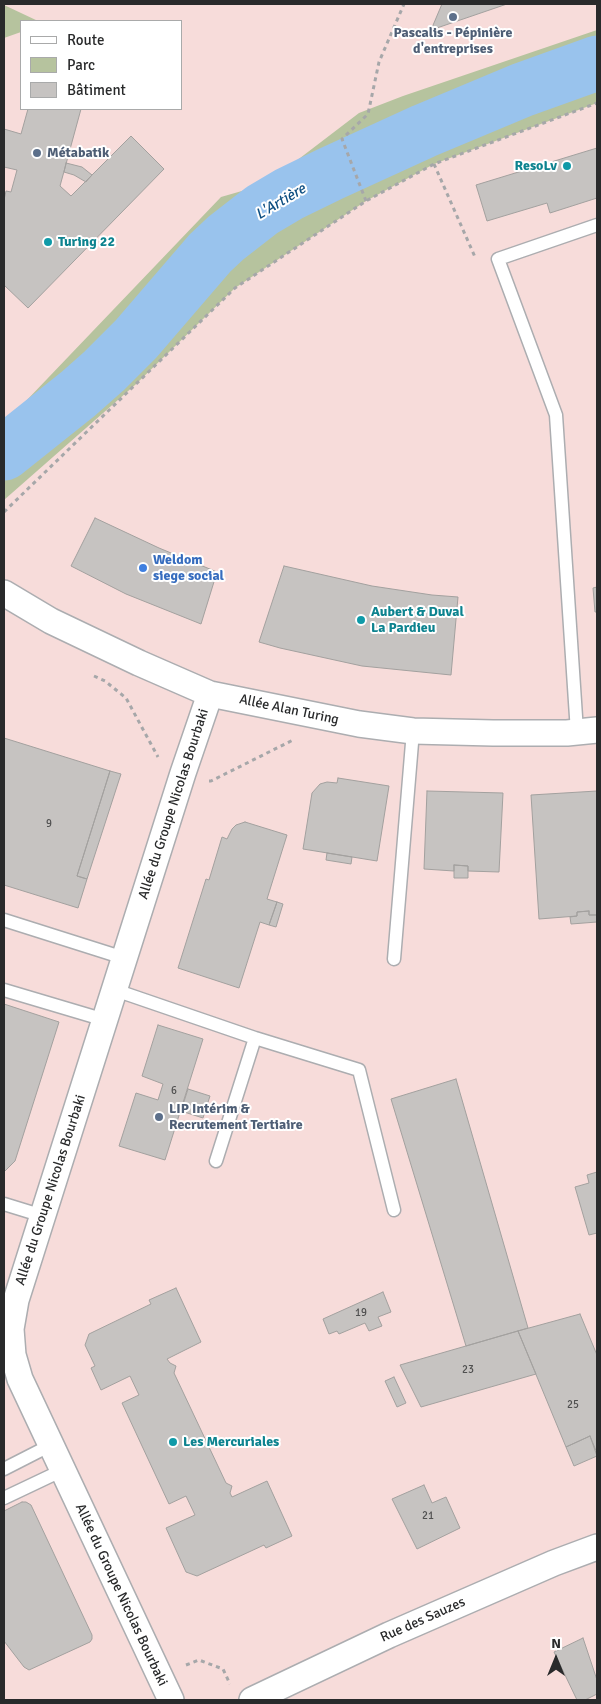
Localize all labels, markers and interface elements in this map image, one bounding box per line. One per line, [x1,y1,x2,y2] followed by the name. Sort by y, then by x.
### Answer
[447,11,459,23] marker: Pascalis - Pépinière d'entreprises
[20,20,182,110] legend
[394,25,512,58] place label: Pascalis - Pépinière d'entreprises
[67,31,104,49] text: Route
[67,56,95,74] text: Parc
[67,81,126,99] text: Bâtiment
[47,145,109,161] place label: Métabatik
[31,147,43,159] marker: Métabatik
[515,158,557,174] place label: ResoLv
[561,160,573,172] marker: ResoLv
[253,180,309,224] water label: L'Artière
[58,234,115,250] place label: Turing 22
[42,236,54,248] marker: Turing 22
[153,552,224,584] place label: Weldom siege social
[137,562,149,574] marker: Weldom siege social
[371,604,464,636] place label: Aubert & Duval La Pardieu
[355,614,367,626] marker: Aubert & Duval La Pardieu
[238,691,340,729] street label: Allée Alan Turing
[135,707,213,901] street label: Allée du Groupe Nicolas Bourbaki
[46,817,52,831] house number: 9
[171,1084,177,1098] house number: 6
[12,1093,90,1287] street label: Allée du Groupe Nicolas Bourbaki
[169,1101,303,1134] place label: LIP Intérim & Recrutement Tertiaire
[153,1111,165,1123] marker: LIP Intérim & Recrutement Tertiaire
[355,1306,367,1320] house number: 19
[462,1363,474,1377] house number: 23
[567,1398,579,1412] house number: 25
[183,1434,279,1450] place label: Les Mercuriales
[167,1436,179,1448] marker: Les Mercuriales
[71,1501,171,1689] street label: Allée du Groupe Nicolas Bourbaki
[422,1509,434,1523] house number: 21
[378,1594,468,1646] street label: Rue des Sauzes
[531,1634,581,1684] north arrow
[551,1635,561,1652] text: N

